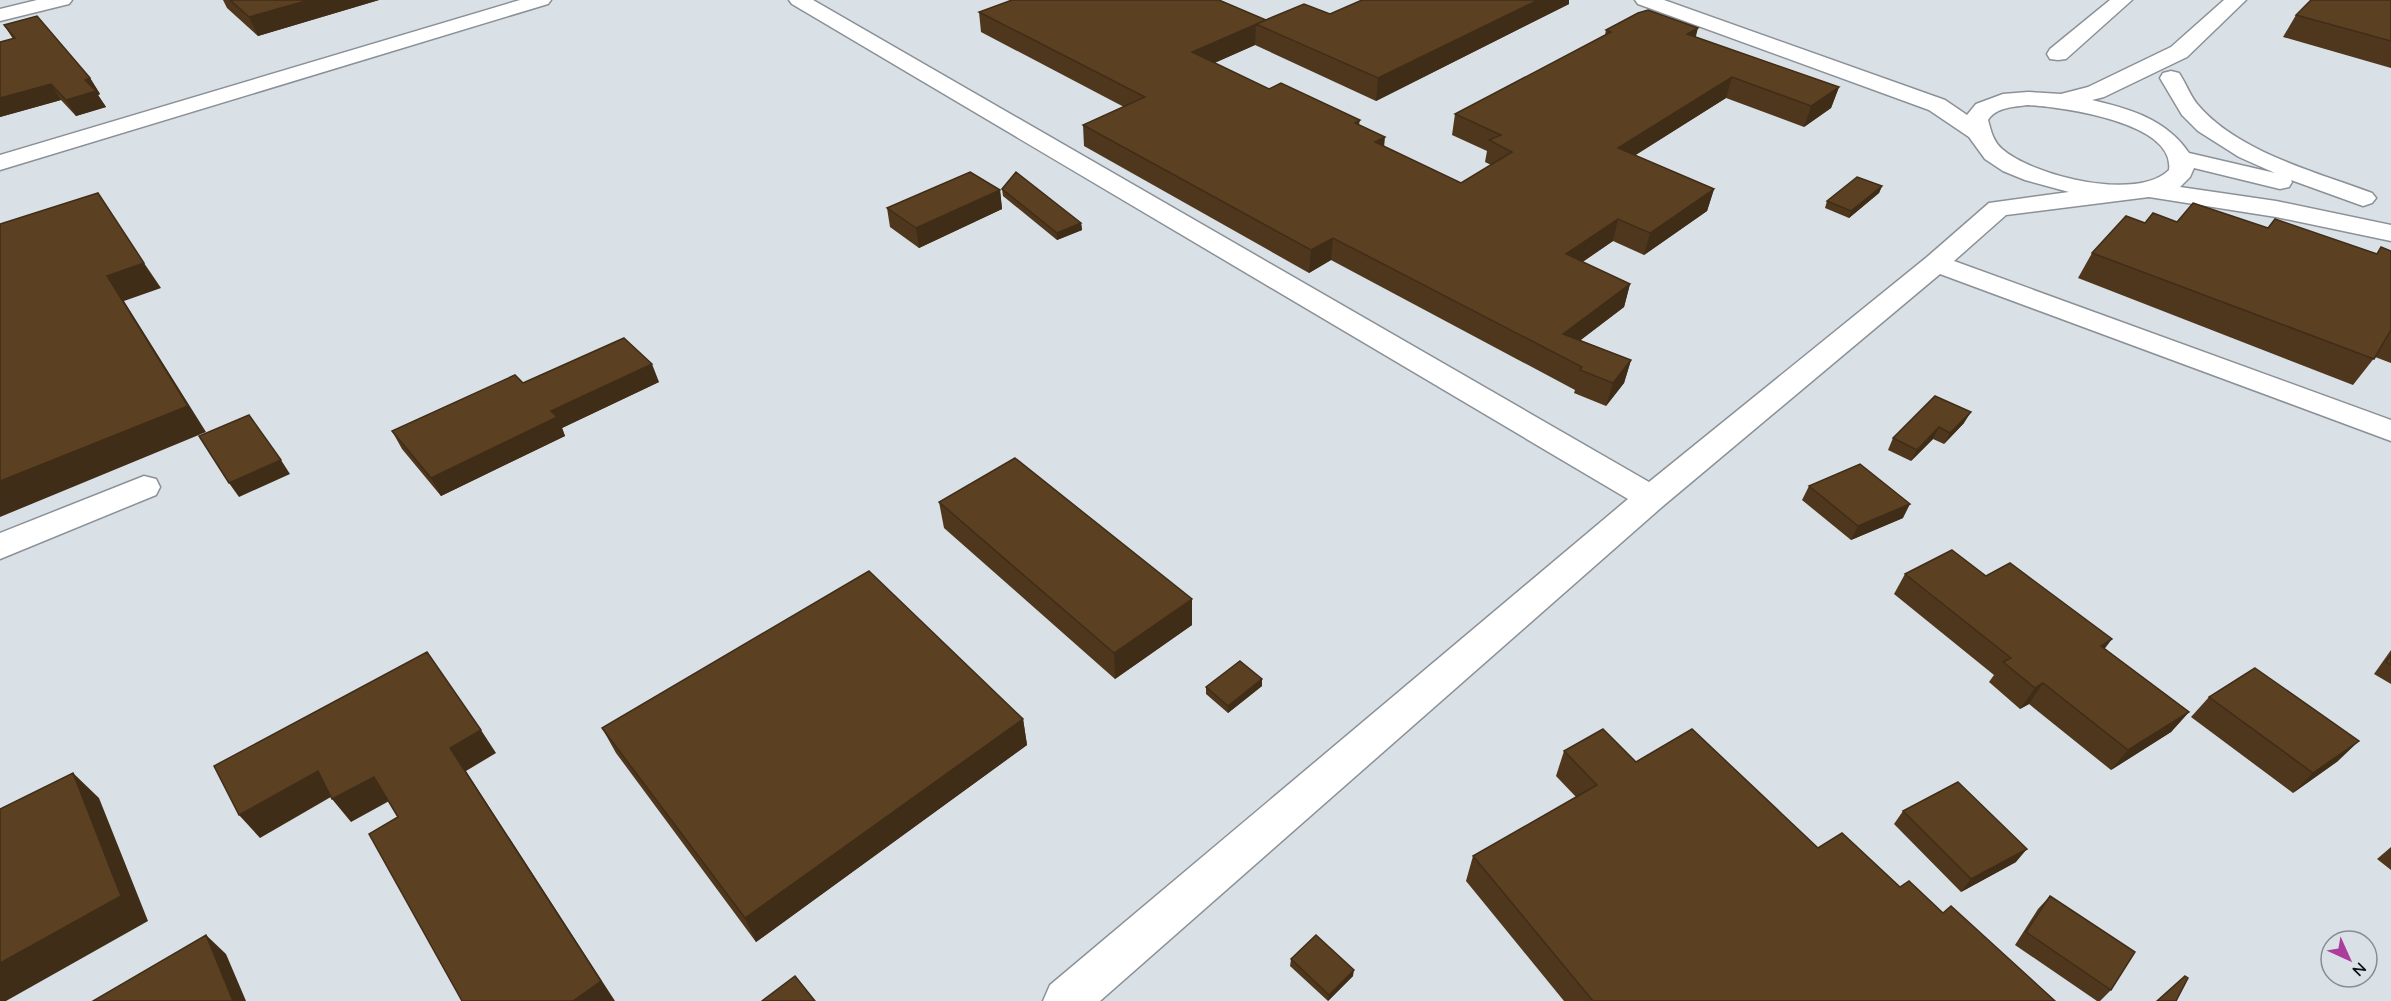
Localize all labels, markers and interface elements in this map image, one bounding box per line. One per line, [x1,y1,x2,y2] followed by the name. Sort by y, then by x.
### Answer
[2319,929,2379,989] north arrow
[2348,958,2371,981] text: N

